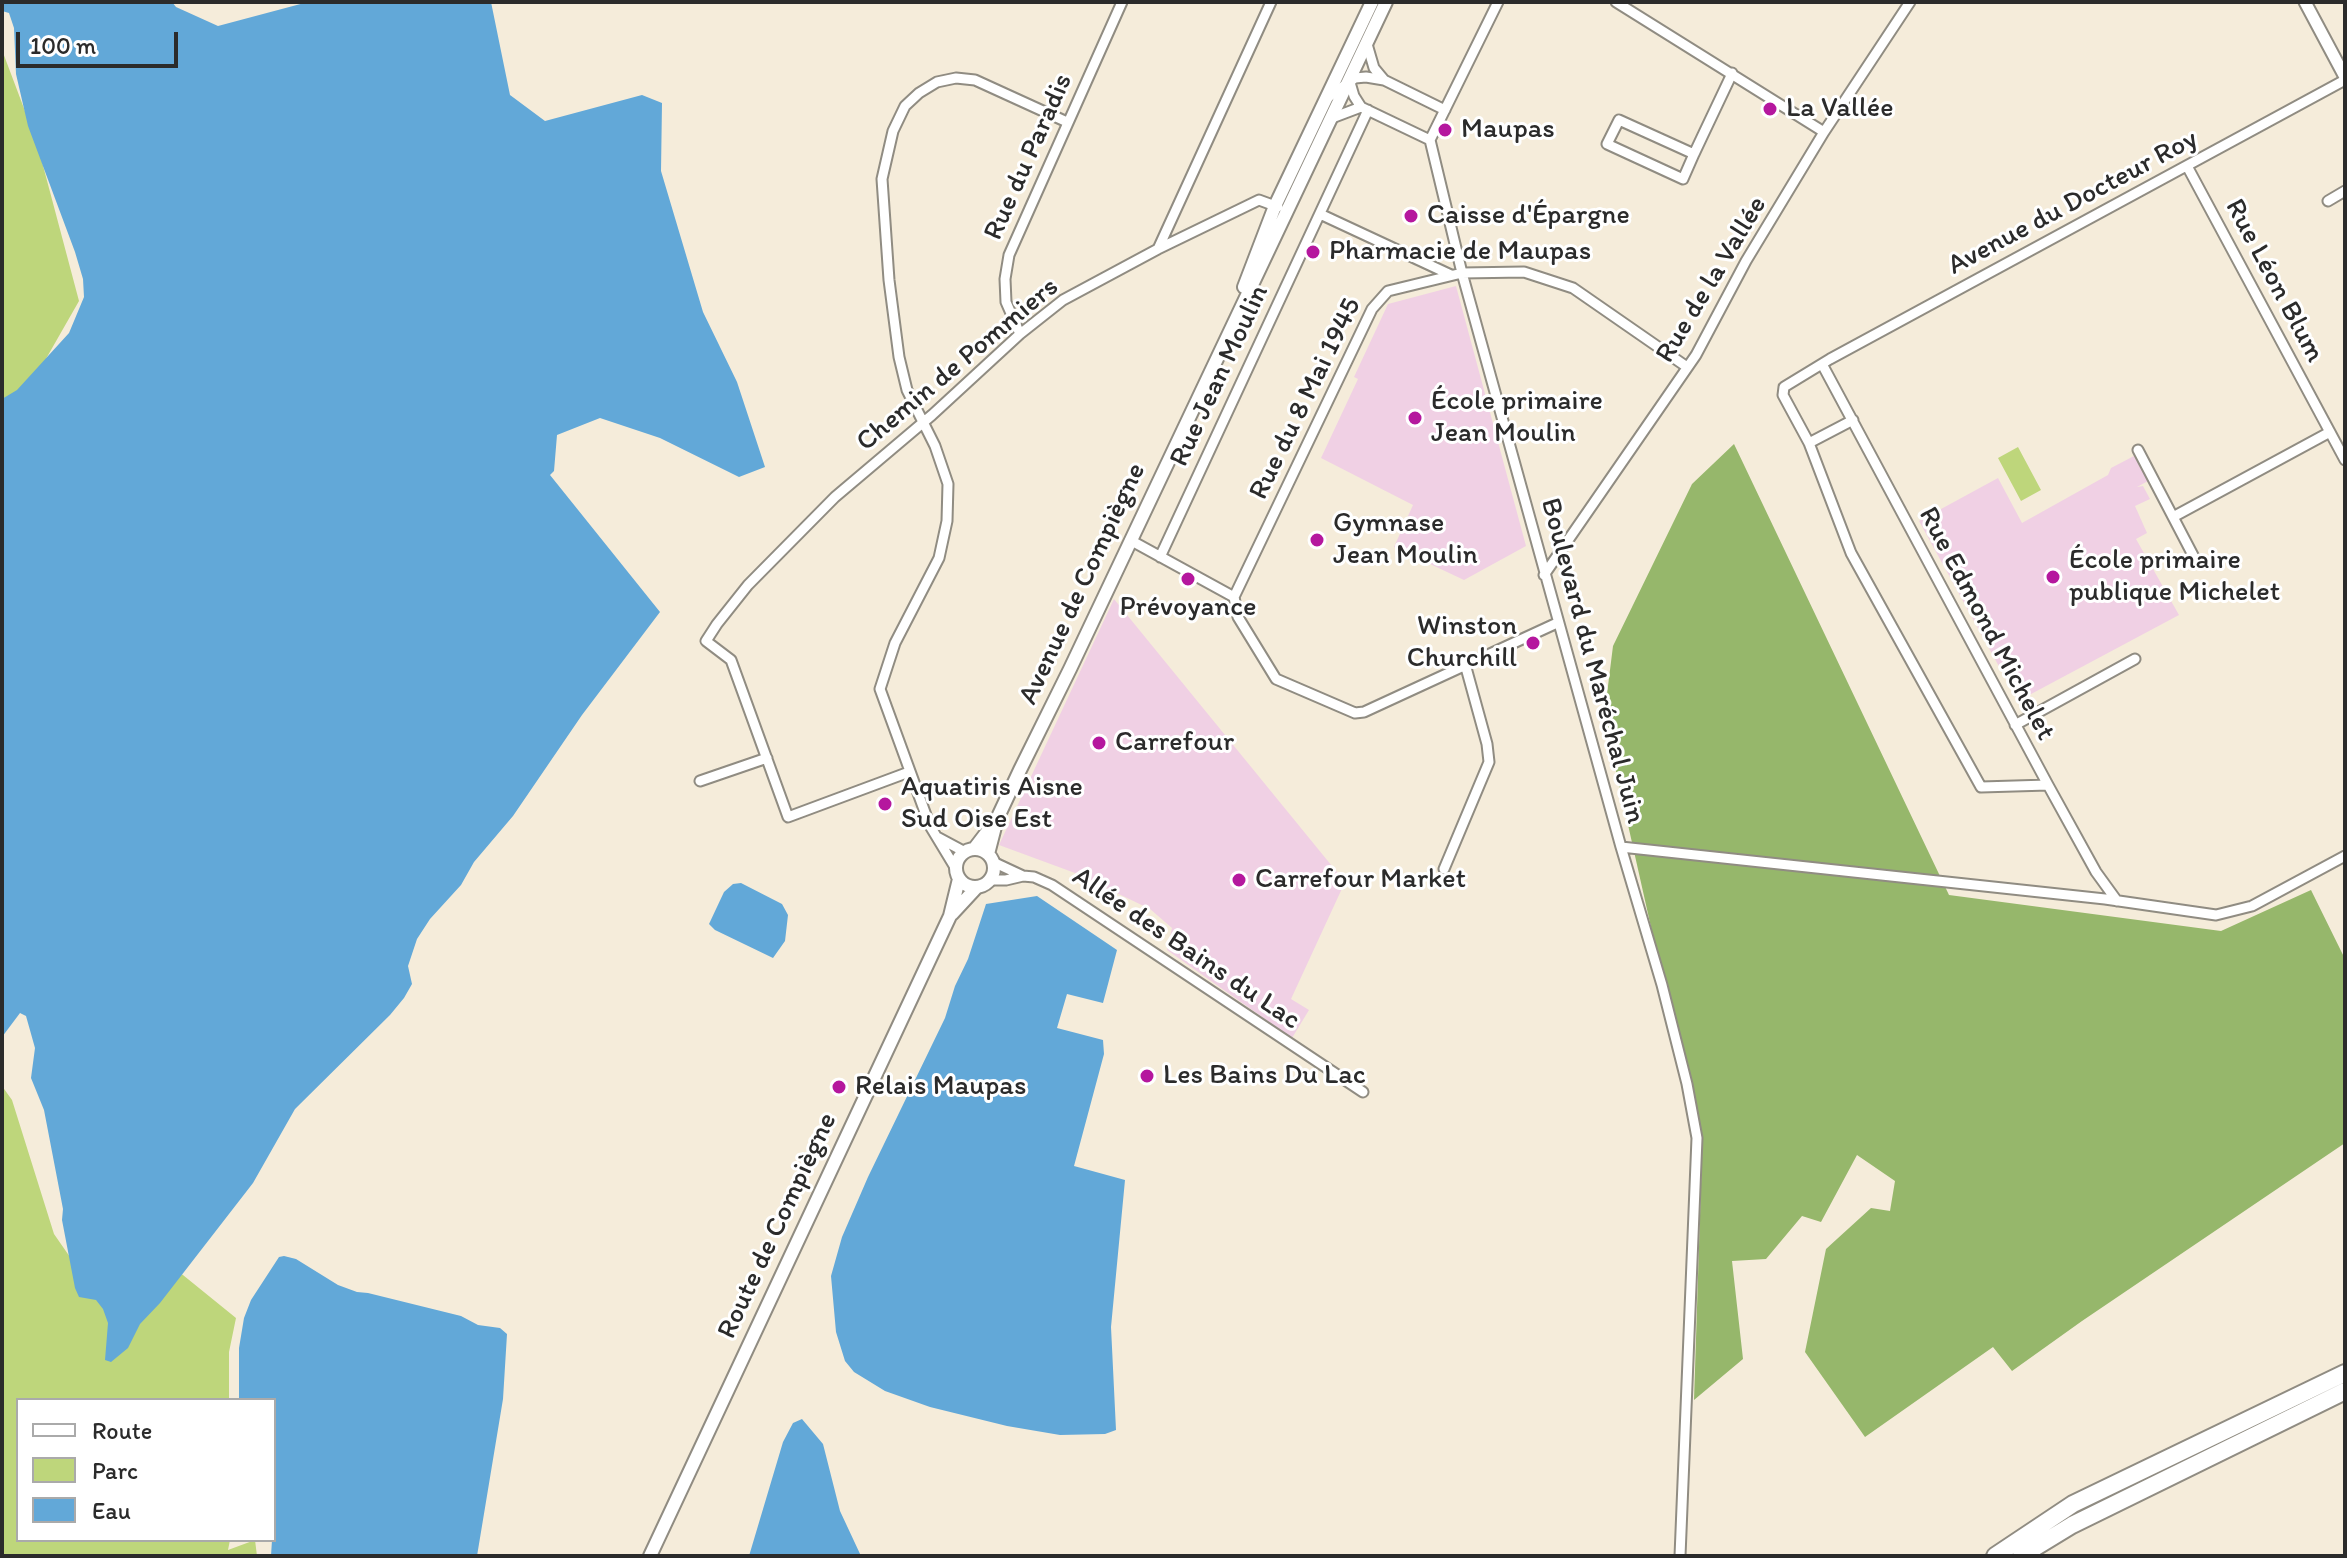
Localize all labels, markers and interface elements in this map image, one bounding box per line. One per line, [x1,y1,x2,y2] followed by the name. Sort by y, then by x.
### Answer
[20,16,182,66] scale bar
[30,31,96,60] text: 100 m
[977,69,1081,245] street label: Rue du Paradis
[1786,92,1893,126] place label: La Vallée
[1761,100,1779,118] marker: La Vallée
[1461,113,1555,147] place label: Maupas
[1436,121,1454,139] marker: Maupas
[1942,123,2204,283] street label: Avenue du Docteur Roy
[1649,191,1775,369] street label: Rue de la Vallée
[2217,194,2331,368] street label: Rue Léon Blum
[1427,199,1630,233] place label: Caisse d'Épargne
[1402,207,1420,225] marker: Caisse d'Épargne
[1329,235,1591,269] place label: Pharmacie de Maupas
[1304,243,1322,261] marker: Pharmacie de Maupas
[850,271,1066,459] street label: Chemin de Pommiers
[1163,280,1277,472] street label: Rue Jean Moulin
[1243,293,1369,505] street label: Rue du 8 Mai 1945
[1431,385,1603,451] place label: École primaire Jean Moulin
[1406,409,1424,427] marker: École primaire Jean Moulin
[1012,458,1154,710] street label: Avenue de Compiègne
[1532,495,1652,827] street label: Boulevard du Maréchal Juin
[1910,502,2062,746] street label: Rue Edmond Michelet
[1333,507,1478,573] place label: Gymnase Jean Moulin
[1308,531,1326,549] marker: Gymnase Jean Moulin
[2069,544,2280,610] place label: École primaire publique Michelet
[2044,568,2062,586] marker: École primaire publique Michelet
[1179,570,1197,588] marker: Prévoyance
[1120,591,1256,625] place label: Prévoyance
[1407,610,1517,676] place label: Winston Churchill
[1524,634,1542,652] marker: Winston Churchill
[1115,726,1234,760] place label: Carrefour
[1090,734,1108,752] marker: Carrefour
[901,771,1083,837] place label: Aquatiris Aisne Sud Oise Est
[876,795,894,813] marker: Aquatiris Aisne Sud Oise Est
[1066,860,1306,1038] street label: Allée des Bains du Lac
[1255,863,1466,897] place label: Carrefour Market
[1230,871,1248,889] marker: Carrefour Market
[1163,1059,1366,1093] place label: Les Bains Du Lac
[1138,1067,1156,1085] marker: Les Bains Du Lac
[855,1070,1026,1104] place label: Relais Maupas
[830,1078,848,1096] marker: Relais Maupas
[711,1108,845,1344] street label: Route de Compiègne
[16,1398,276,1542] legend
[92,1416,152,1445] text: Route
[92,1456,138,1485] text: Parc
[92,1496,131,1525] text: Eau

